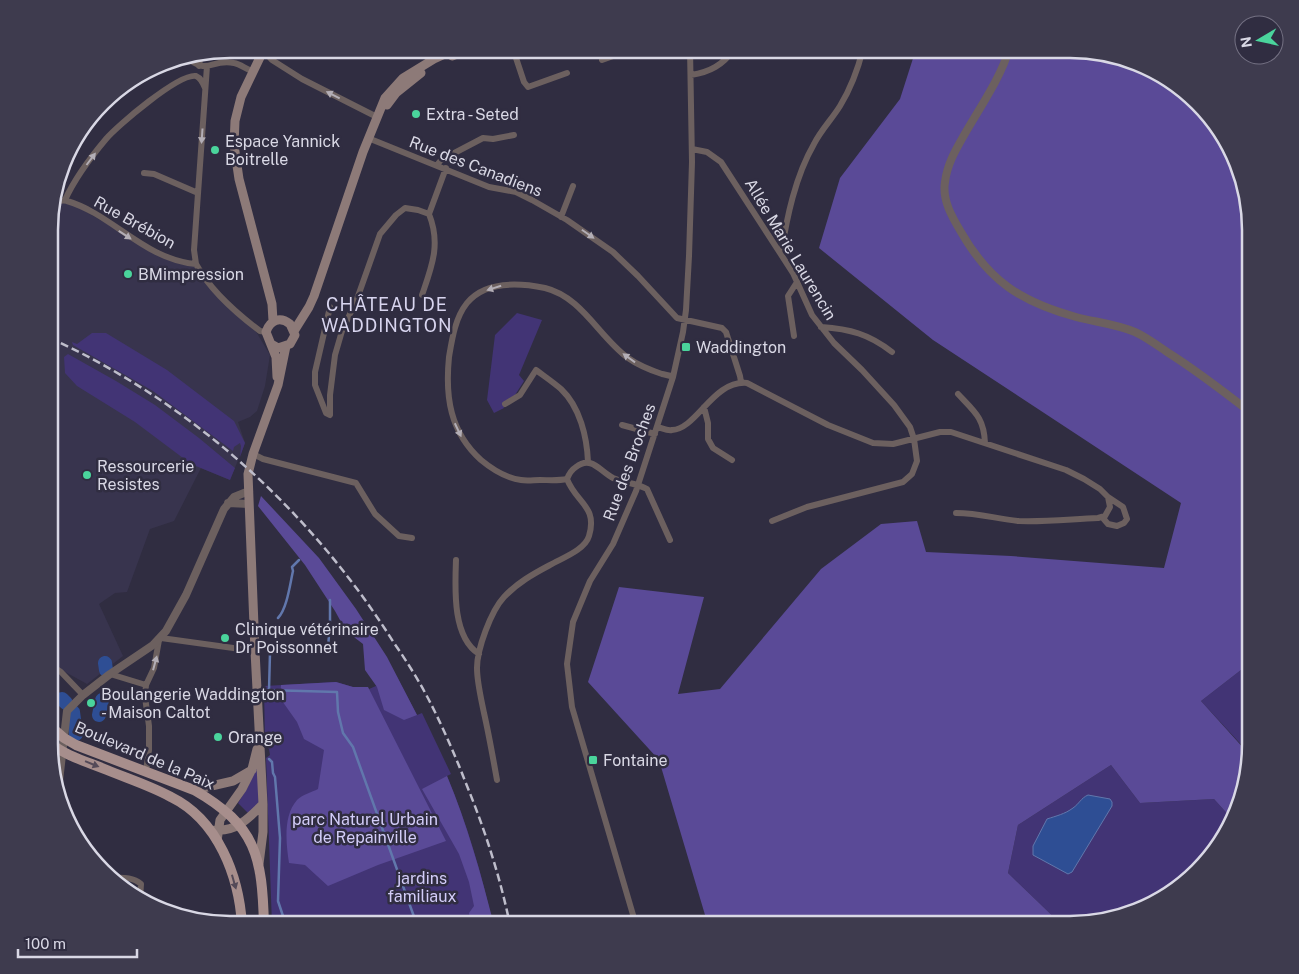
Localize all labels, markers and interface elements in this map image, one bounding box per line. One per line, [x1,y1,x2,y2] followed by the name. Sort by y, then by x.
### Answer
[1234,15,1284,65] north arrow
[1237,35,1255,49] text: N
[326,91,341,99] one-way arrow
[426,105,519,124] place label: Extra - Seted
[410,108,422,120] marker: Extra - Seted
[198,129,206,145] one-way arrow
[225,132,340,169] place label: Espace Yannick Boitrelle
[407,132,545,201] street label: Rue des Canadiens
[209,144,221,156] marker: Espace Yannick Boitrelle
[85,153,96,166] one-way arrow
[741,175,840,324] street label: Allée Marie Laurencin
[91,192,179,253] street label: Rue Brébion
[581,229,595,239] one-way arrow
[119,230,132,239] one-way arrow
[138,265,244,284] place label: BMimpression
[122,268,134,280] marker: BMimpression
[486,285,501,293] one-way arrow
[321,294,453,336] district label: CHÂTEAU DE WADDINGTON
[696,338,786,357] place label: Waddington
[680,341,692,353] marker: Waddington
[622,353,636,363] one-way arrow
[599,401,660,524] street label: Rue des Broches
[454,423,462,437] one-way arrow
[97,457,194,494] place label: Ressourcerie Resistes
[81,469,93,481] marker: Ressourcerie Resistes
[235,620,379,657] place label: Clinique vétérinaire Dr Poissonnet
[219,632,231,644] marker: Clinique vétérinaire Dr Poissonnet
[151,655,159,670] one-way arrow
[101,685,285,722] place label: Boulangerie Waddington - Maison Caltot
[85,697,97,709] marker: Boulangerie Waddington - Maison Caltot
[72,717,218,794] street label: Boulevard de la Paix
[228,728,282,747] place label: Orange
[212,731,224,743] marker: Orange
[603,751,668,770] place label: Fontaine
[587,754,599,766] marker: Fontaine
[85,760,100,768] one-way arrow
[292,810,438,847] park label: parc Naturel Urbain de Repainville
[387,869,457,906] park label: jardins familiaux
[231,874,239,889] one-way arrow
[18,926,136,958] scale bar
[25,935,66,952] text: 100 m

